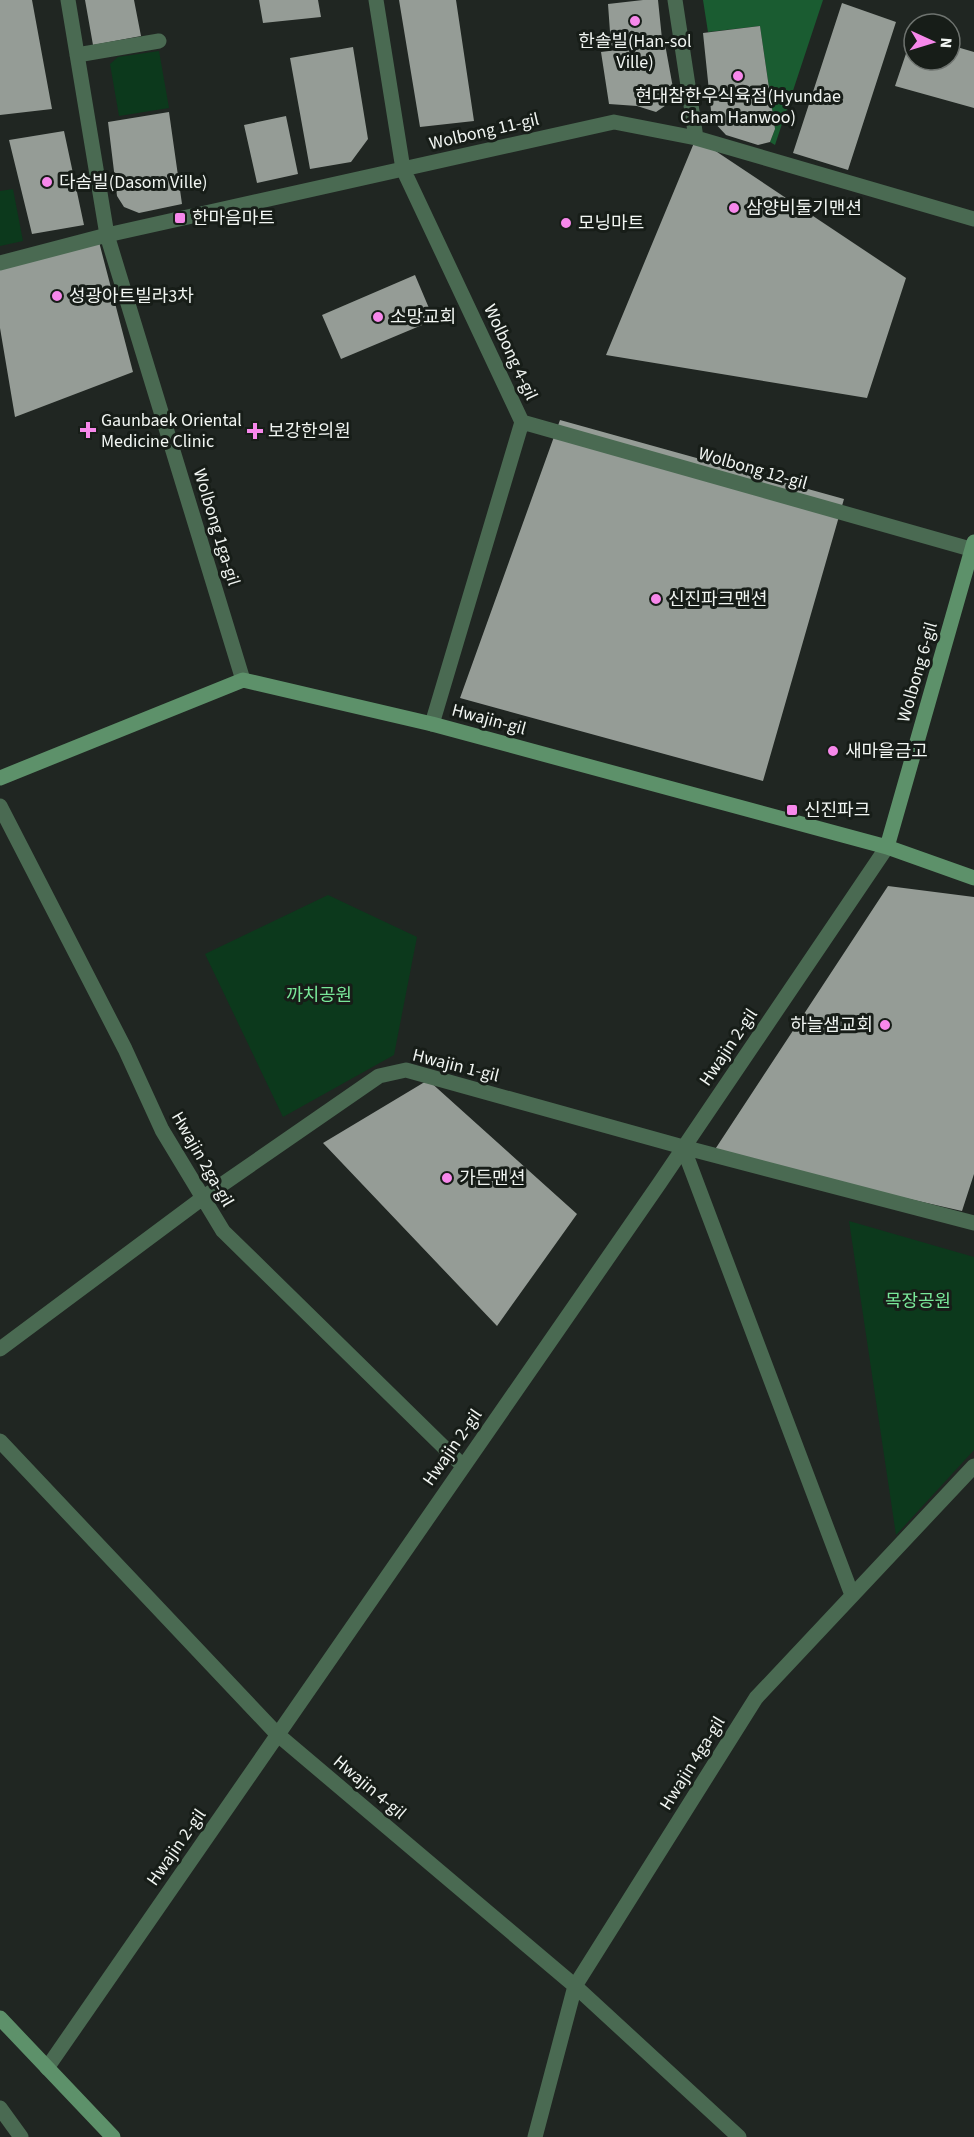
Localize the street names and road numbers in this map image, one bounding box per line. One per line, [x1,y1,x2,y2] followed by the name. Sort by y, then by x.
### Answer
[427,107,542,156] street label: Wolbong 11-gil
[477,300,544,404] street label: Wolbong 4-gil
[695,441,810,496] street label: Wolbong 12-gil
[187,466,246,589] street label: Wolbong 1ga-gil
[891,619,944,725] street label: Wolbong 6-gil
[449,698,529,741] street label: Hwajin-gil
[693,1004,764,1091] street label: Hwajin 2-gil
[410,1043,502,1088] street label: Hwajin 1-gil
[165,1107,240,1212] street label: Hwajin 2ga-gil
[417,1404,488,1491] street label: Hwajin 2-gil
[654,1712,731,1815] street label: Hwajin 4ga-gil
[328,1749,412,1825] street label: Hwajin 4-gil
[141,1804,212,1891] street label: Hwajin 2-gil

